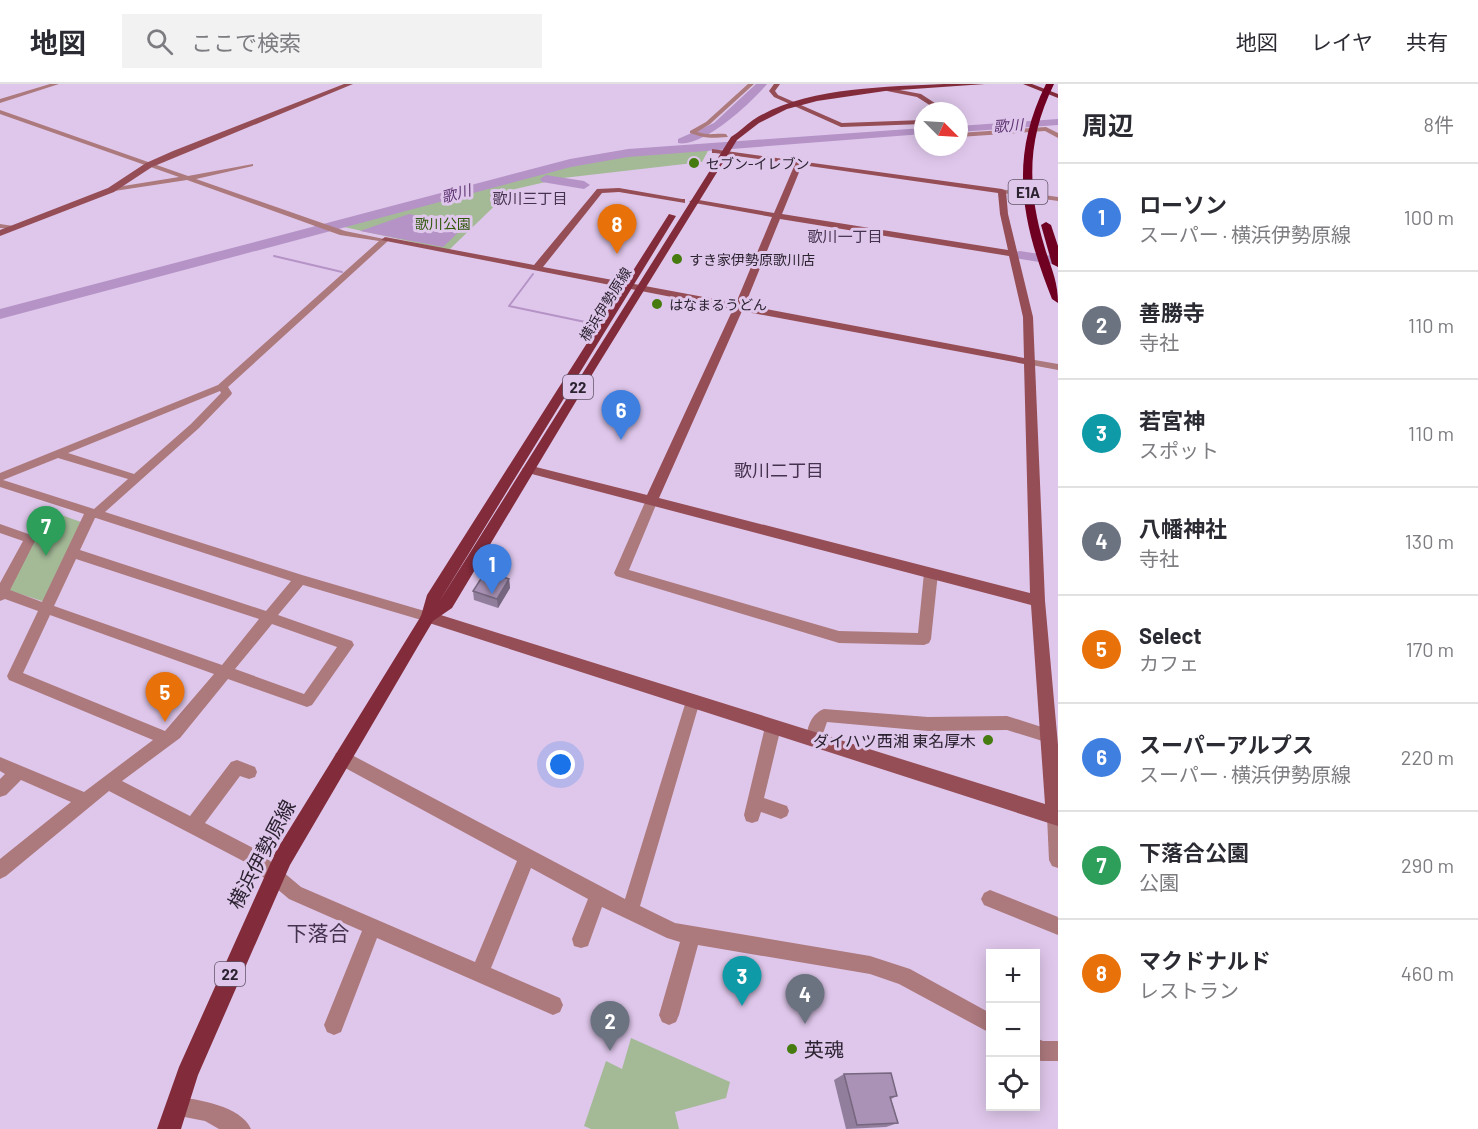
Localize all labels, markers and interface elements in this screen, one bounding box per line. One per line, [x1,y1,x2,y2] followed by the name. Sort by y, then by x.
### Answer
[122,14,542,68] search box
[30,25,86,59] text: 地図
[143,25,176,58] icon: search
[191,29,301,55] text: ここで検索
[1236,29,1278,54] text: 地図
[1311,29,1373,54] text: レイヤ
[1406,29,1448,54] text: 共有
[914,102,968,156] north arrow
[1082,109,1134,140] text: 周辺
[1424,112,1454,136] text: 8件
[992,115,1026,135] water label: 歌川
[706,155,810,172] place label: セブン-イレブン
[687,156,701,170] marker: セブン-イレブン
[439,180,475,206] water label: 歌川
[1008,180,1048,204] road number: E1A
[492,189,568,207] district label: 歌川三丁目
[1139,191,1227,217] text: ローソン
[598,204,636,254] pin: 8
[1098,205,1105,229] text: 1
[1404,205,1454,229] text: 100 m
[415,215,471,232] park label: 歌川公園
[1139,222,1351,246] text: スーパー · 横浜伊勢原線
[807,227,883,245] district label: 歌川一丁目
[689,251,815,268] place label: すき家伊勢原歌川店
[670,252,684,266] marker: すき家伊勢原歌川店
[576,264,634,344] street label: 横浜伊勢原線
[669,296,767,313] place label: はなまるうどん
[650,297,664,311] marker: はなまるうどん
[1139,299,1205,325] text: 善勝寺
[1096,313,1107,337] text: 2
[1408,313,1454,337] text: 110 m
[1139,330,1179,354] text: 寺社
[563,375,593,399] road number: 22
[602,390,640,440] pin: 6
[1139,407,1205,433] text: 若宮神
[1096,421,1107,445] text: 3
[1408,421,1454,445] text: 110 m
[1139,438,1219,462] text: スポット
[734,459,824,481] district label: 歌川二丁目
[26,506,66,556] pin: 7
[1139,515,1227,541] text: 八幡神社
[1095,529,1108,553] text: 4
[1405,529,1454,553] text: 130 m
[472,544,512,594] pin: 1
[1139,546,1179,570] text: 寺社
[1139,622,1202,648] text: Select
[1096,637,1107,661] text: 5
[1406,637,1454,661] text: 170 m
[1139,651,1199,675] text: カフェ
[146,672,184,722] pin: 5
[813,731,976,750] place label: ダイハツ西湘 東名厚木
[1139,731,1314,757] text: スーパーアルプス
[981,733,995,747] marker: ダイハツ西湘 東名厚木
[1096,745,1107,769] text: 6
[1401,745,1454,769] text: 220 m
[546,750,575,779] your location
[1139,762,1351,786] text: スーパー · 横浜伊勢原線
[222,795,300,913] street label: 横浜伊勢原線
[1139,839,1249,865] text: 下落合公園
[1097,853,1106,877] text: 7
[1401,853,1454,877] text: 290 m
[1139,870,1179,894] text: 公園
[287,920,350,945] district label: 下落合
[1139,947,1271,973] text: マクドナルド
[986,949,1040,1111] map controls
[986,949,1040,1003] button: +
[722,956,762,1006] pin: 3
[1096,961,1107,985] text: 8
[1401,961,1454,985] text: 460 m
[215,962,245,986] road number: 22
[786,974,824,1024] pin: 4
[1139,978,1239,1002] text: レストラン
[590,1002,630,1051] pin: 2
[986,1003,1040,1057] button: −
[804,1037,844,1061] place label: 英魂
[785,1042,799,1056] marker: 英魂
[986,1057,1040,1111] button: locate

